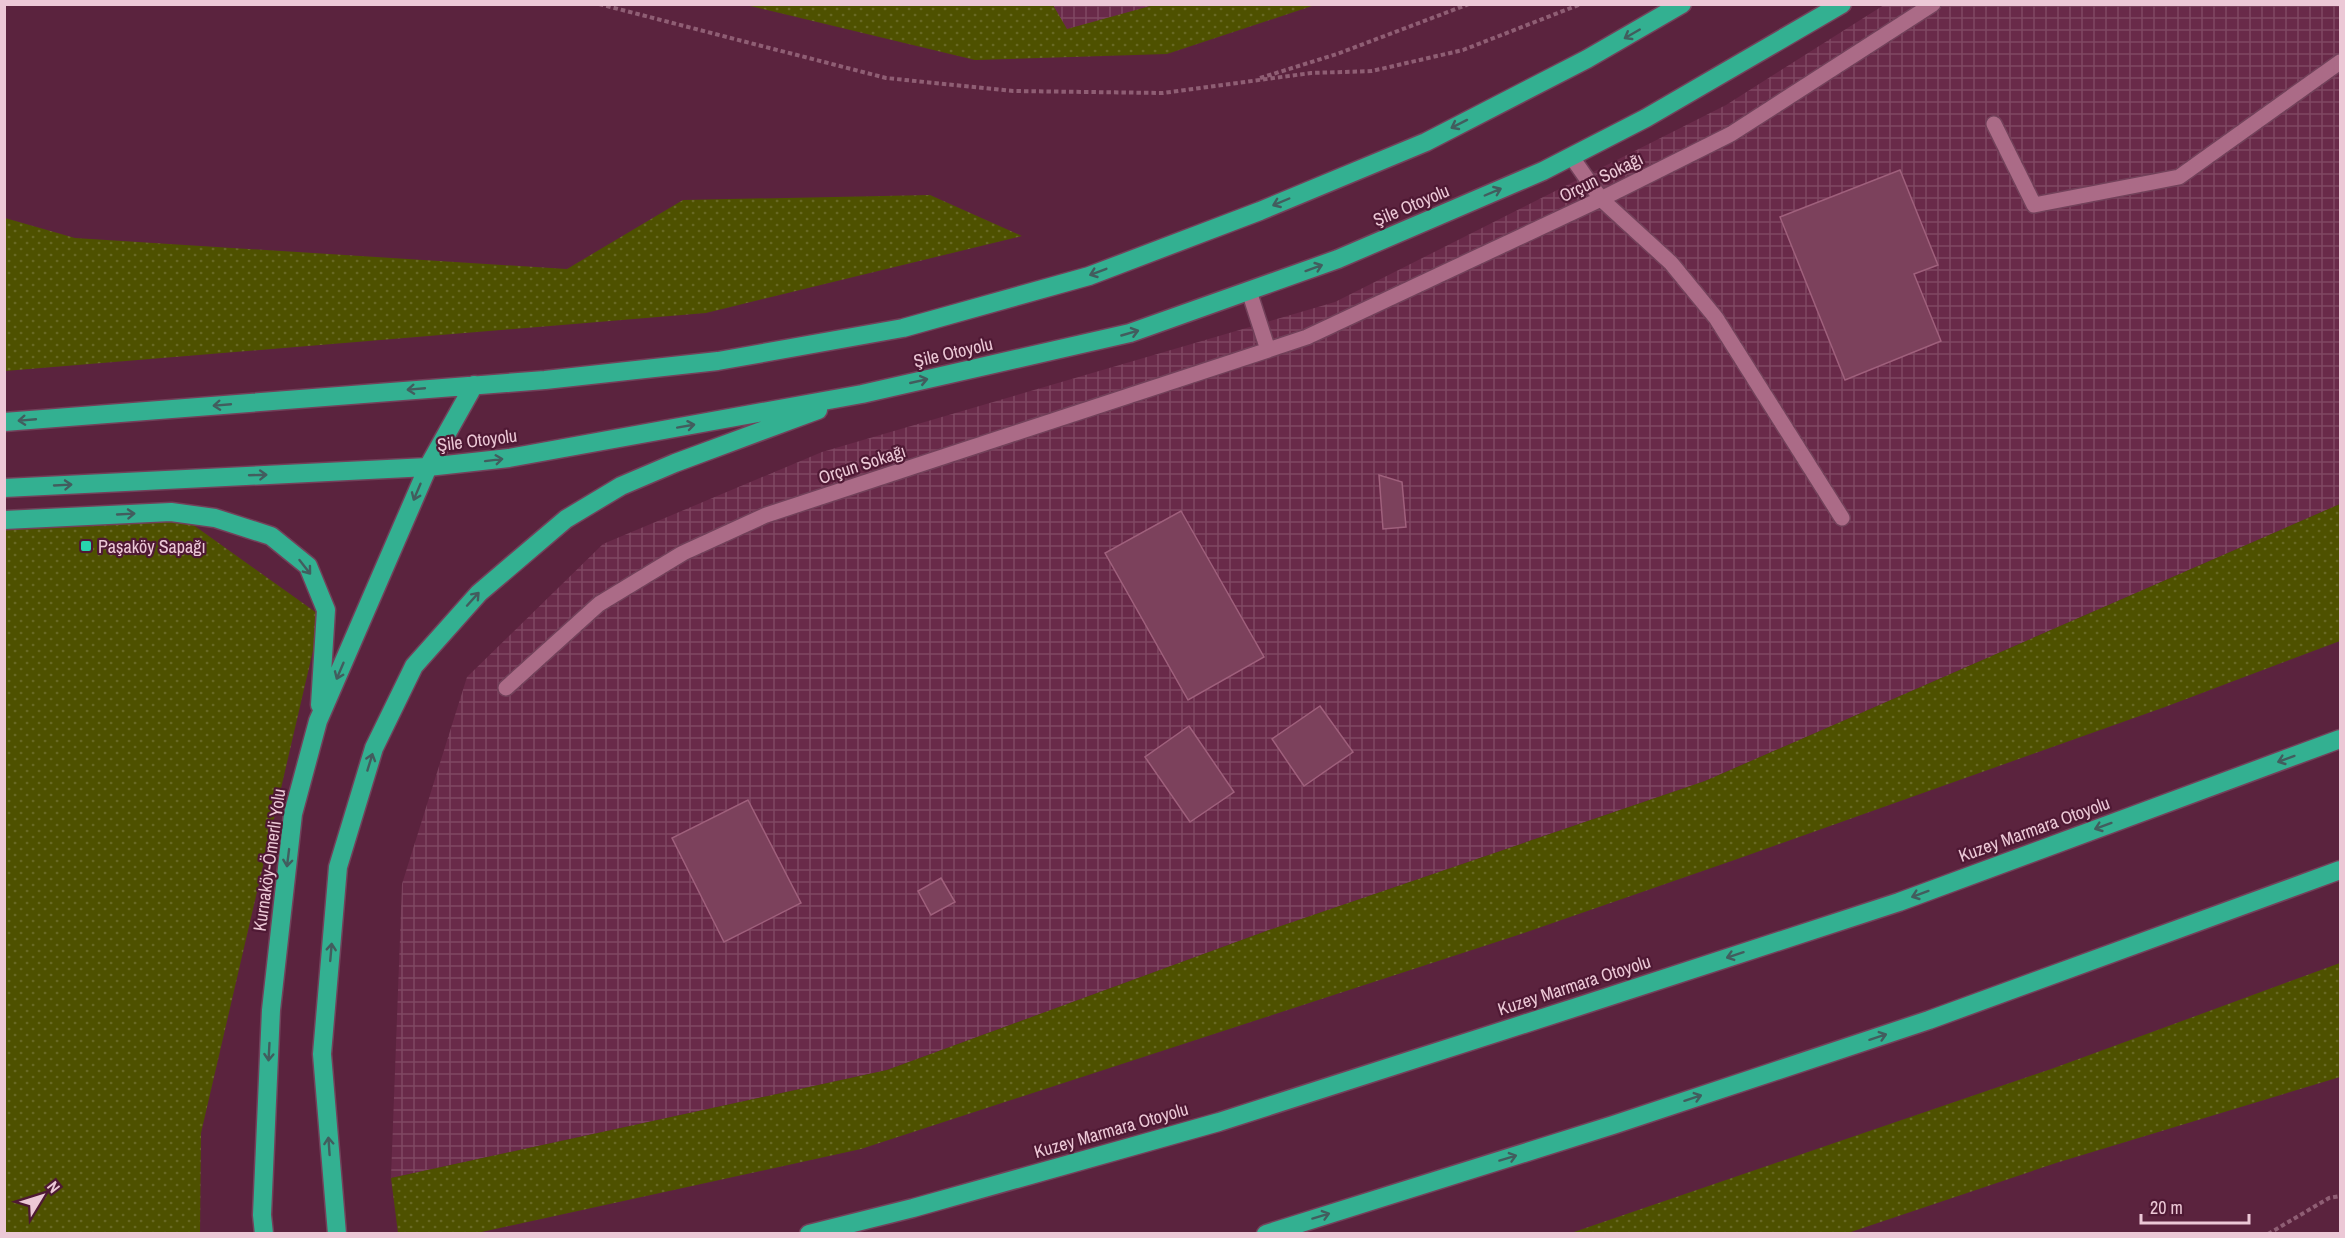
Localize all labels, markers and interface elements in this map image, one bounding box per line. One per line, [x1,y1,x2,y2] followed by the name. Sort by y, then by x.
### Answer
[1624,28,1641,40] one-way arrow
[1451,119,1469,131] one-way arrow
[1555,146,1647,208] street label: Orçun Sokağı
[1369,178,1453,232] street label: Şile Otoyolu
[1484,186,1502,197] one-way arrow
[1272,197,1290,209] one-way arrow
[1304,262,1322,273] one-way arrow
[1090,267,1108,278] one-way arrow
[1120,326,1139,338] one-way arrow
[911,331,995,373] street label: Şile Otoyolu
[909,374,928,386] one-way arrow
[407,384,427,395] one-way arrow
[212,400,232,411] one-way arrow
[18,415,38,426] one-way arrow
[676,420,695,431] one-way arrow
[436,423,518,457] street label: Şile Otoyolu
[815,438,909,490] street label: Orçun Sokağı
[484,454,503,465] one-way arrow
[247,469,267,480] one-way arrow
[52,479,72,490] one-way arrow
[411,482,422,500] one-way arrow
[115,509,135,520] one-way arrow
[98,534,206,559] place label: Paşaköy Sapağı
[79,539,93,553] marker: Paşaköy Sapağı
[299,559,312,575] one-way arrow
[466,592,481,607] one-way arrow
[334,661,345,679] one-way arrow
[365,753,376,772] one-way arrow
[2277,754,2295,765] one-way arrow
[247,787,291,933] street label: Kurnaköy-Ömerli Yolu
[1955,790,2113,868] street label: Kuzey Marmara Otoyolu
[2094,822,2112,833] one-way arrow
[282,847,293,867] one-way arrow
[1911,889,1930,900] one-way arrow
[326,942,337,962] one-way arrow
[1494,949,1654,1021] street label: Kuzey Marmara Otoyolu
[1726,951,1745,962] one-way arrow
[1868,1031,1887,1042] one-way arrow
[264,1041,275,1061] one-way arrow
[1683,1092,1702,1103] one-way arrow
[1031,1096,1191,1164] street label: Kuzey Marmara Otoyolu
[324,1137,335,1157] one-way arrow
[1498,1152,1517,1163] one-way arrow
[12,1166,72,1226] north arrow
[42,1176,65,1197] text: N
[2141,1187,2249,1225] scale bar
[2150,1195,2183,1220] text: 20 m
[1311,1210,1330,1221] one-way arrow

